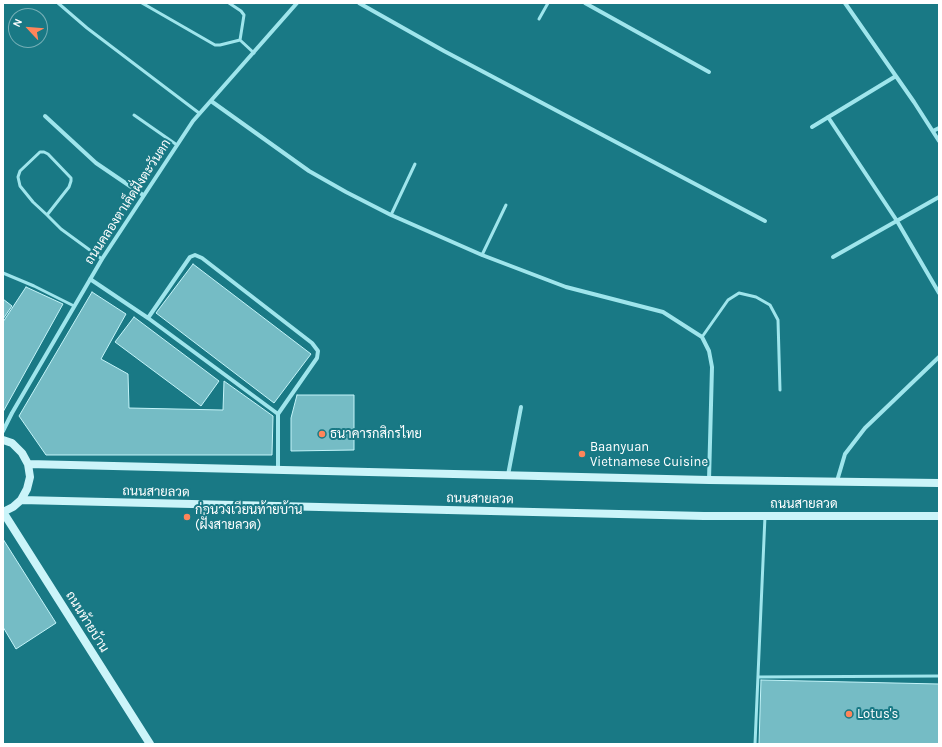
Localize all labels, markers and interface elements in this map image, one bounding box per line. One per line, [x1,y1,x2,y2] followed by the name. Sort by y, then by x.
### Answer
[8,8,48,48] north arrow
[10,17,25,29] text: N
[82,137,174,267] street label: ถนนคลองตาเค็ดฝั่งตะวันตก
[330,426,422,442] place label: ธนาคารกสิกรไทย
[317,429,327,439] marker: ธนาคารกสิกรไทย
[590,439,708,470] place label: Baanyuan Vietnamese Cuisine
[577,449,587,459] marker: Baanyuan Vietnamese Cuisine
[122,484,190,500] street label: ถนนสายลวด
[446,491,514,507] street label: ถนนสายลวด
[770,496,838,512] street label: ถนนสายลวด
[195,502,303,533] place label: ก่อนวงเวียนท้ายบ้าน (ฝั่งสายลวด)
[182,512,192,522] marker: ก่อนวงเวียนท้ายบ้าน (ฝั่งสายลวด)
[62,588,112,656] street label: ถนนท้ายบ้าน
[857,706,898,722] place label: Lotus's
[844,709,854,719] marker: Lotus's

